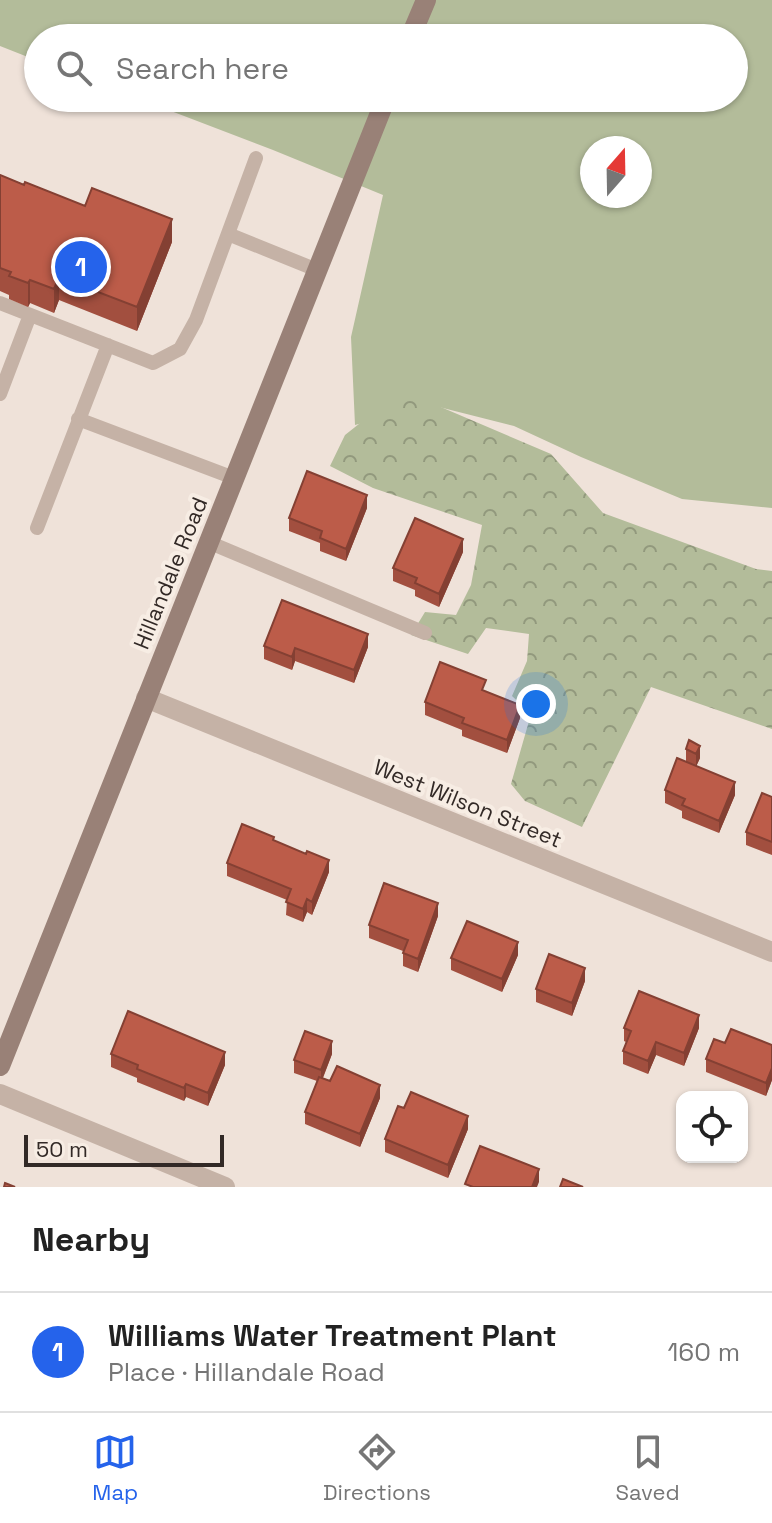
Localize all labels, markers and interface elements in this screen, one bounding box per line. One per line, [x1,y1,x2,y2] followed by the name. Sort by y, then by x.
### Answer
[24,24,748,112] search box
[52,46,96,90] icon: search
[116,49,289,88] text: Search here
[580,136,652,208] north arrow
[55,237,107,297] pin: 1
[127,493,213,653] street label: Hillandale Road
[516,684,556,724] your location
[370,752,566,854] street label: West Wilson Street
[676,1091,748,1163] map controls
[676,1091,748,1163] button: locate
[24,1131,224,1167] scale bar
[36,1135,88,1163] text: 50 m
[32,1218,150,1261] text: Nearby
[108,1316,557,1355] text: Williams Water Treatment Plant
[52,1335,64,1369] text: 1
[668,1335,740,1369] text: 160 m
[108,1355,385,1389] text: Place · Hillandale Road
[92,1430,138,1506] tab: Map
[323,1430,431,1506] tab: Directions
[615,1430,680,1506] tab: Saved

